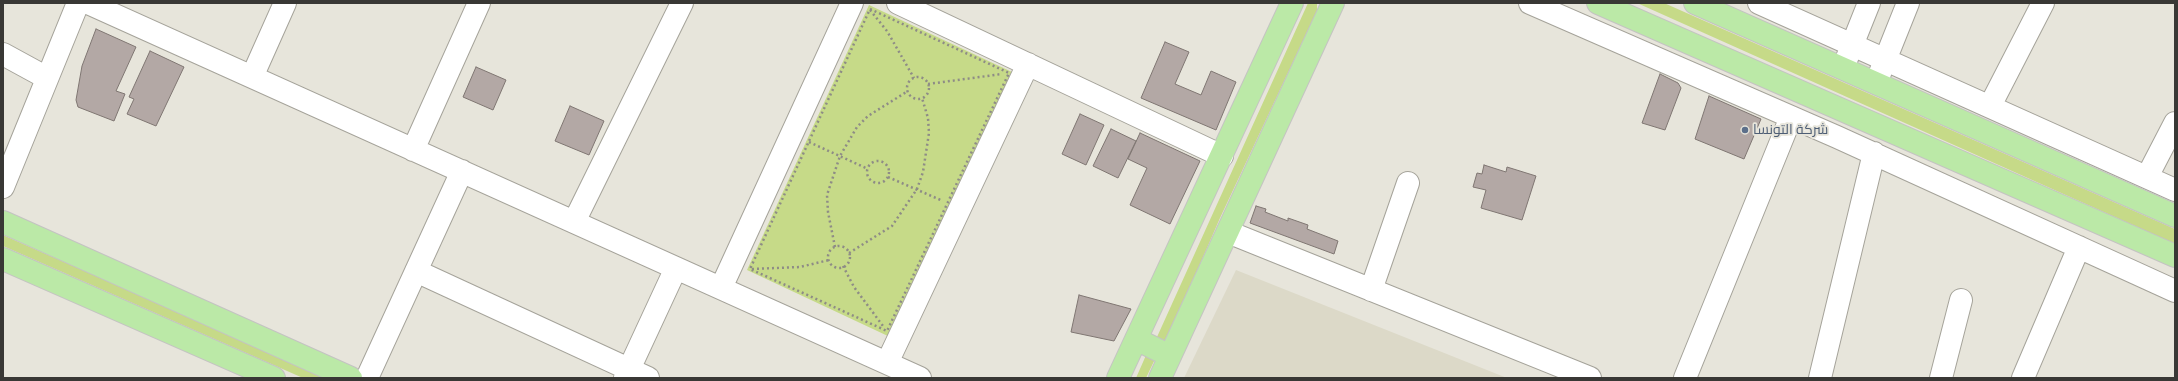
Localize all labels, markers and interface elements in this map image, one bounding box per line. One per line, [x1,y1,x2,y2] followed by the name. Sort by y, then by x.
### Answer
[1753,122,1828,138] place label: شركة التونسا
[1740,125,1750,135] marker: شركة التونسا

